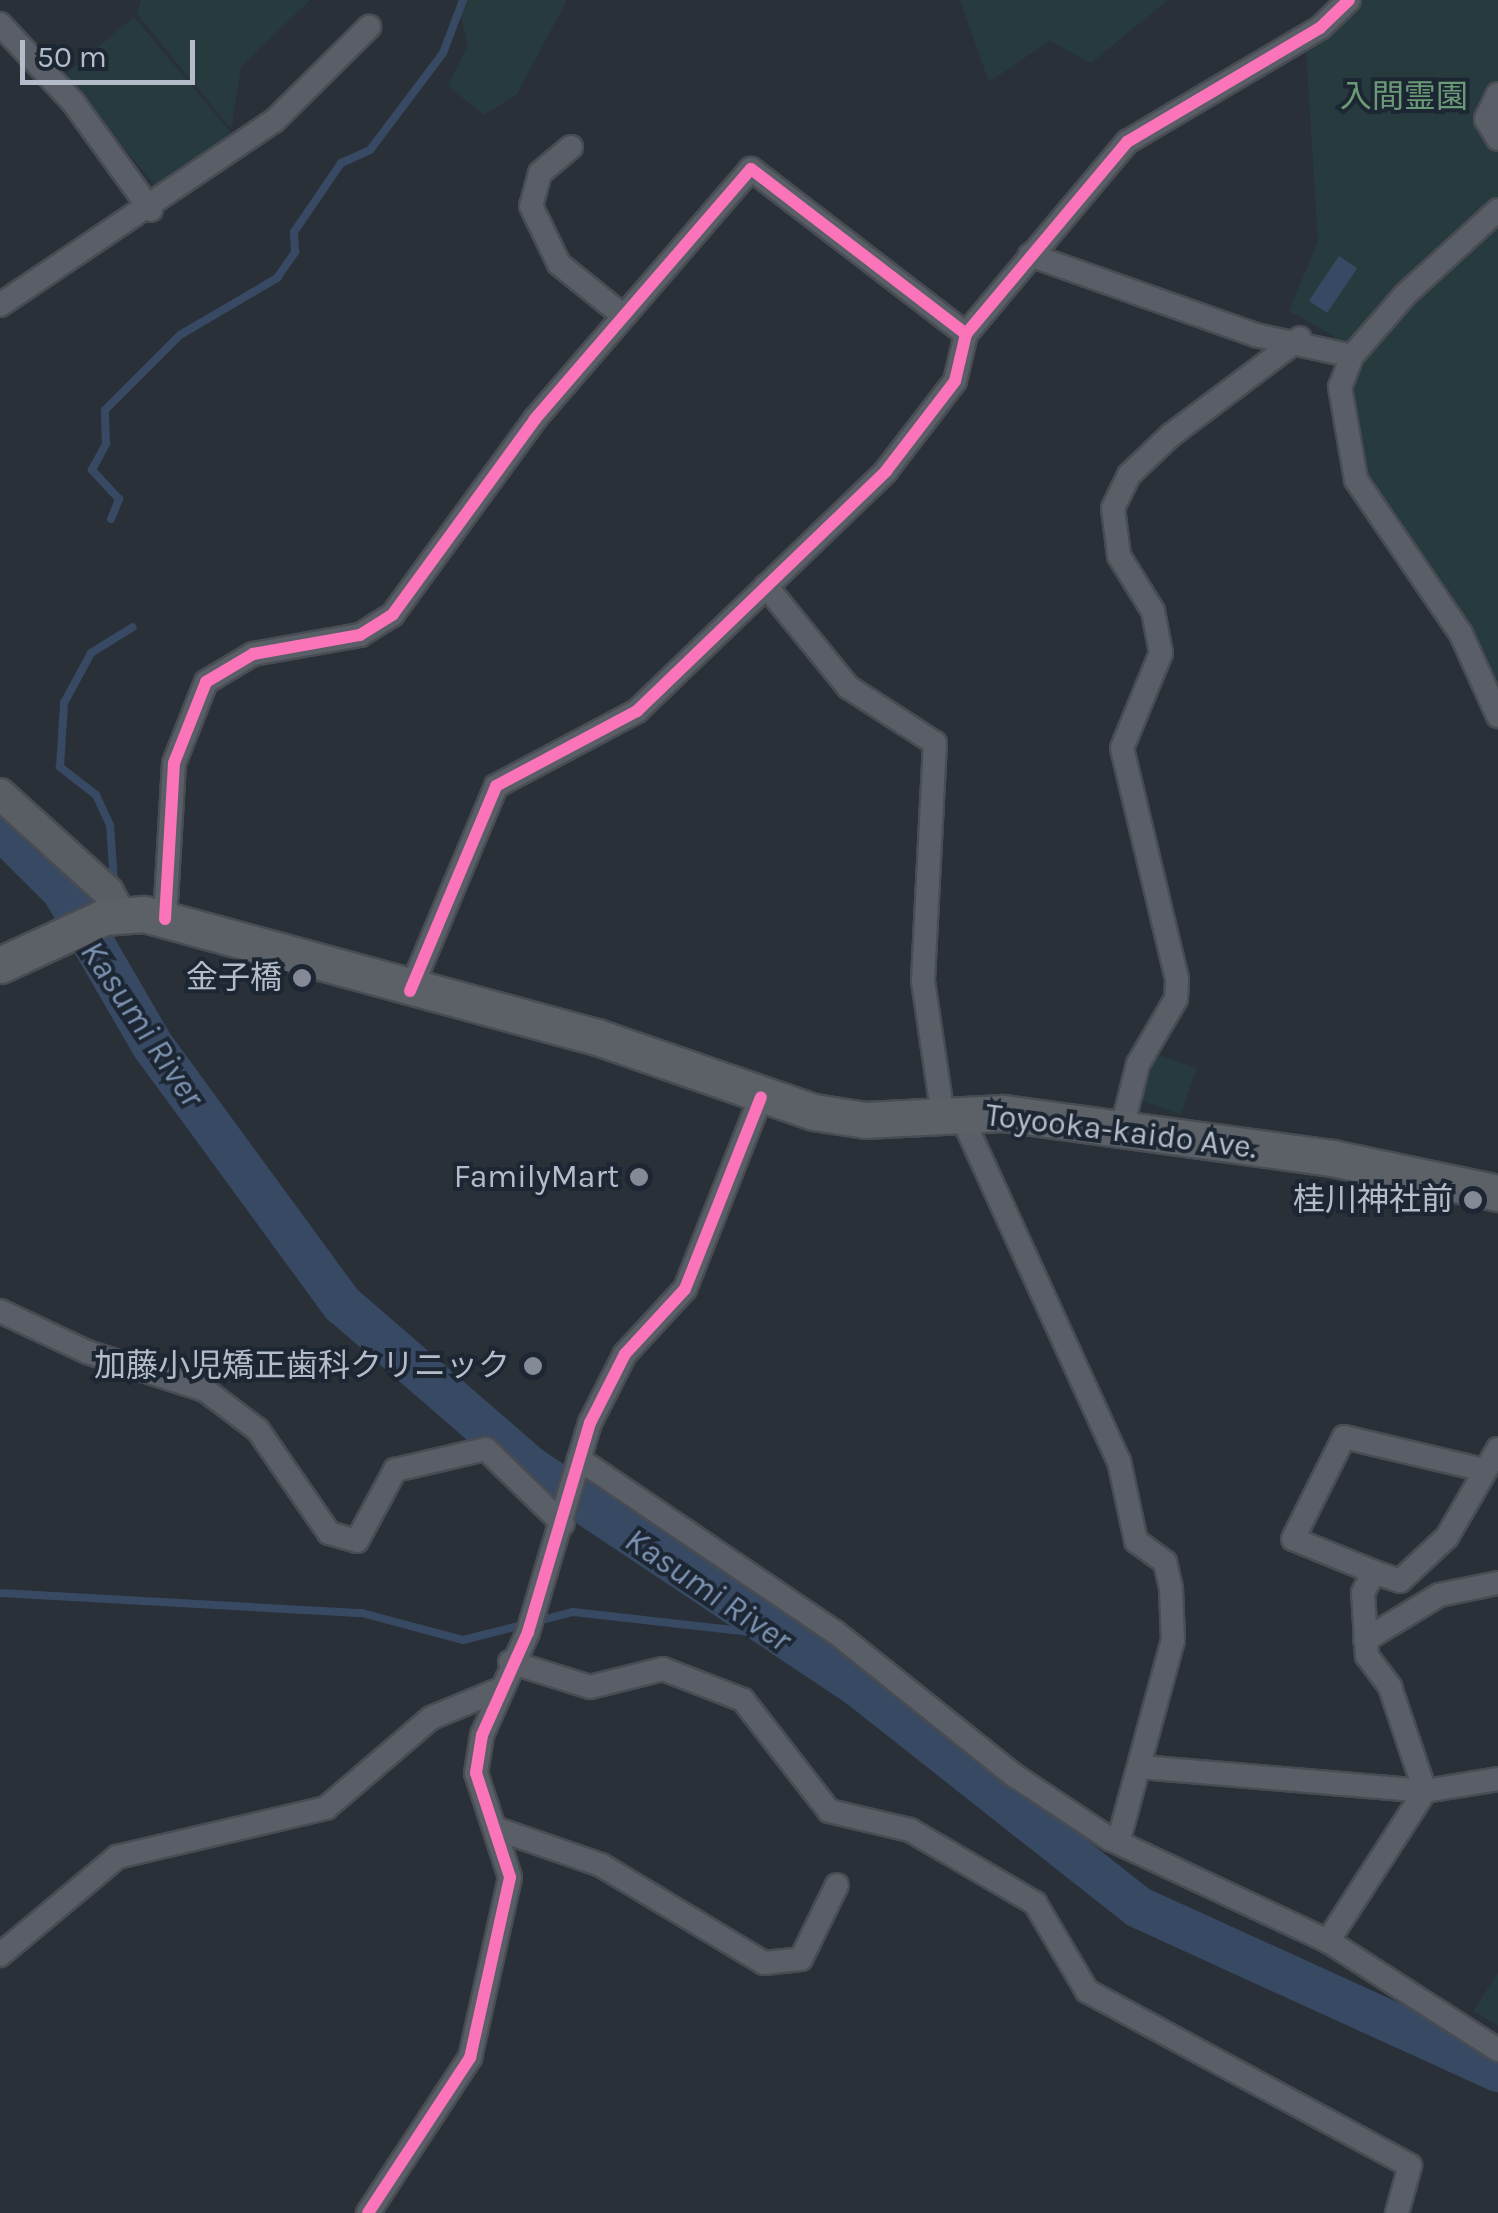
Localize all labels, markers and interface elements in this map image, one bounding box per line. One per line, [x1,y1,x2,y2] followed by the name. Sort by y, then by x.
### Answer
[25,20,200,82] scale bar
[37,39,107,75] text: 50 m
[1340,78,1468,116] park label: 入間霊園
[71,933,213,1115] water label: Kasumi River
[186,959,282,997] place label: 金子橋
[291,967,313,989] marker: 金子橋
[983,1096,1259,1168] street label: Toyooka-kaido Ave.
[454,1158,619,1196] place label: FamilyMart
[628,1166,650,1188] marker: FamilyMart
[1293,1181,1453,1219] place label: 桂川神社前
[1462,1189,1484,1211] marker: 桂川神社前
[94,1347,510,1385] place label: 加藤小児矯正歯科クリニック
[520,1353,546,1379] marker: 加藤小児矯正歯科クリニック
[617,1519,799,1661] water label: Kasumi River

